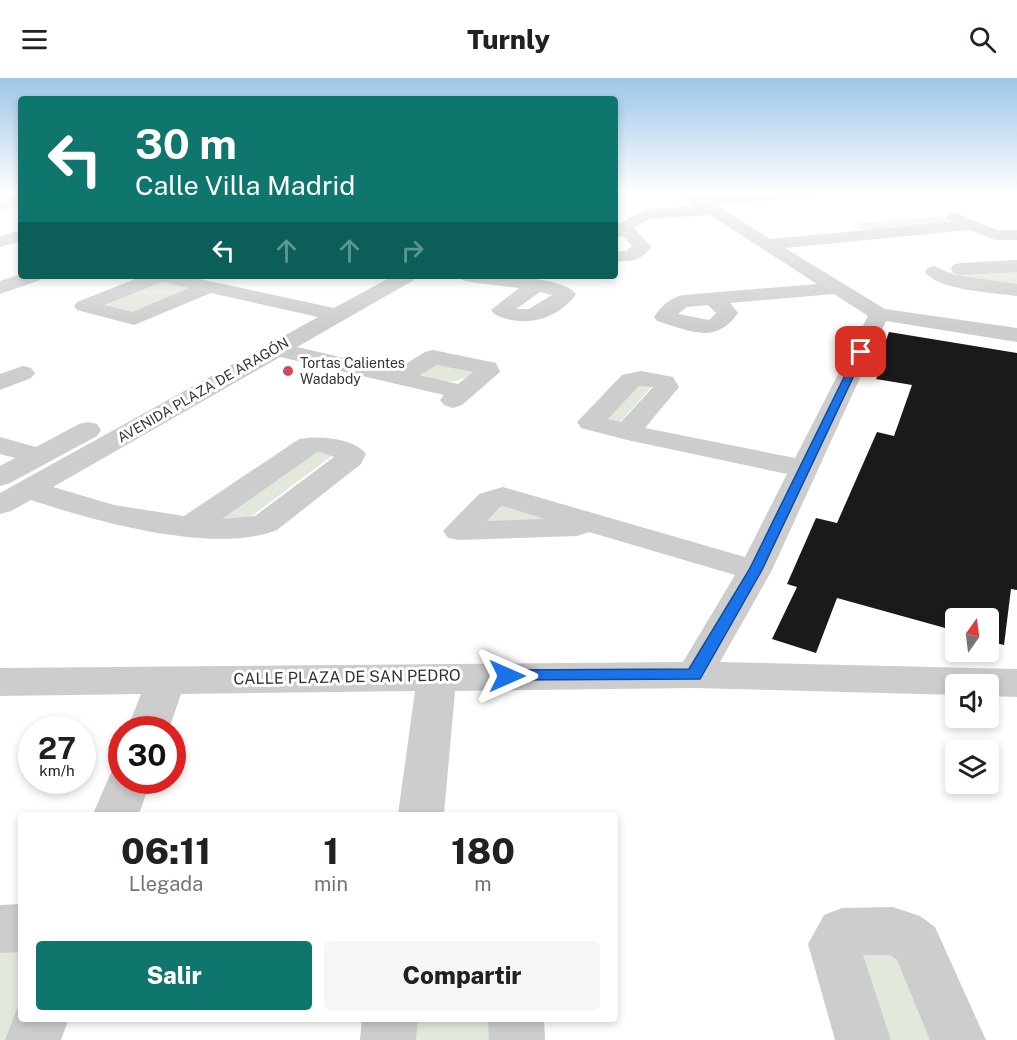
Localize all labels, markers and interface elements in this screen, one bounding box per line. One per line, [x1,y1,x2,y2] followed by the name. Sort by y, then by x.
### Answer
[18,23,51,56] icon: menu
[467,23,550,55] text: Turnly
[966,23,999,56] icon: search
[135,119,237,168] text: 30 m
[36,120,114,198] icon: left
[135,169,355,201] text: Calle Villa Madrid
[207,234,240,267] icon: left
[270,234,303,267] icon: ahead
[333,234,366,267] icon: ahead
[396,234,429,267] icon: right
[835,326,886,377] pin
[114,333,291,446] street label: AVENIDA PLAZA DE ARAGÓN
[844,335,877,368] icon: arrive
[300,355,405,387] place label: Tortas Calientes Wadabdy
[281,364,295,378] marker: Tortas Calientes Wadabdy
[945,608,999,662] north arrow
[945,608,999,794] map controls
[475,644,539,708] position arrow
[233,666,461,688] street label: CALLE PLAZA DE SAN PEDRO
[945,674,999,728] button: sound
[108,716,186,794] speed limit sign: 30
[38,730,76,766] text: 27
[945,740,999,794] button: layers
[39,762,75,779] text: km/h
[121,830,211,872] text: 06:11
[323,830,339,872] text: 1
[451,830,515,872] text: 180
[129,872,203,896] text: Llegada
[314,872,348,896] text: min
[474,872,492,896] text: m
[36,941,312,1010] button: Salir
[324,941,600,1010] button: Compartir

